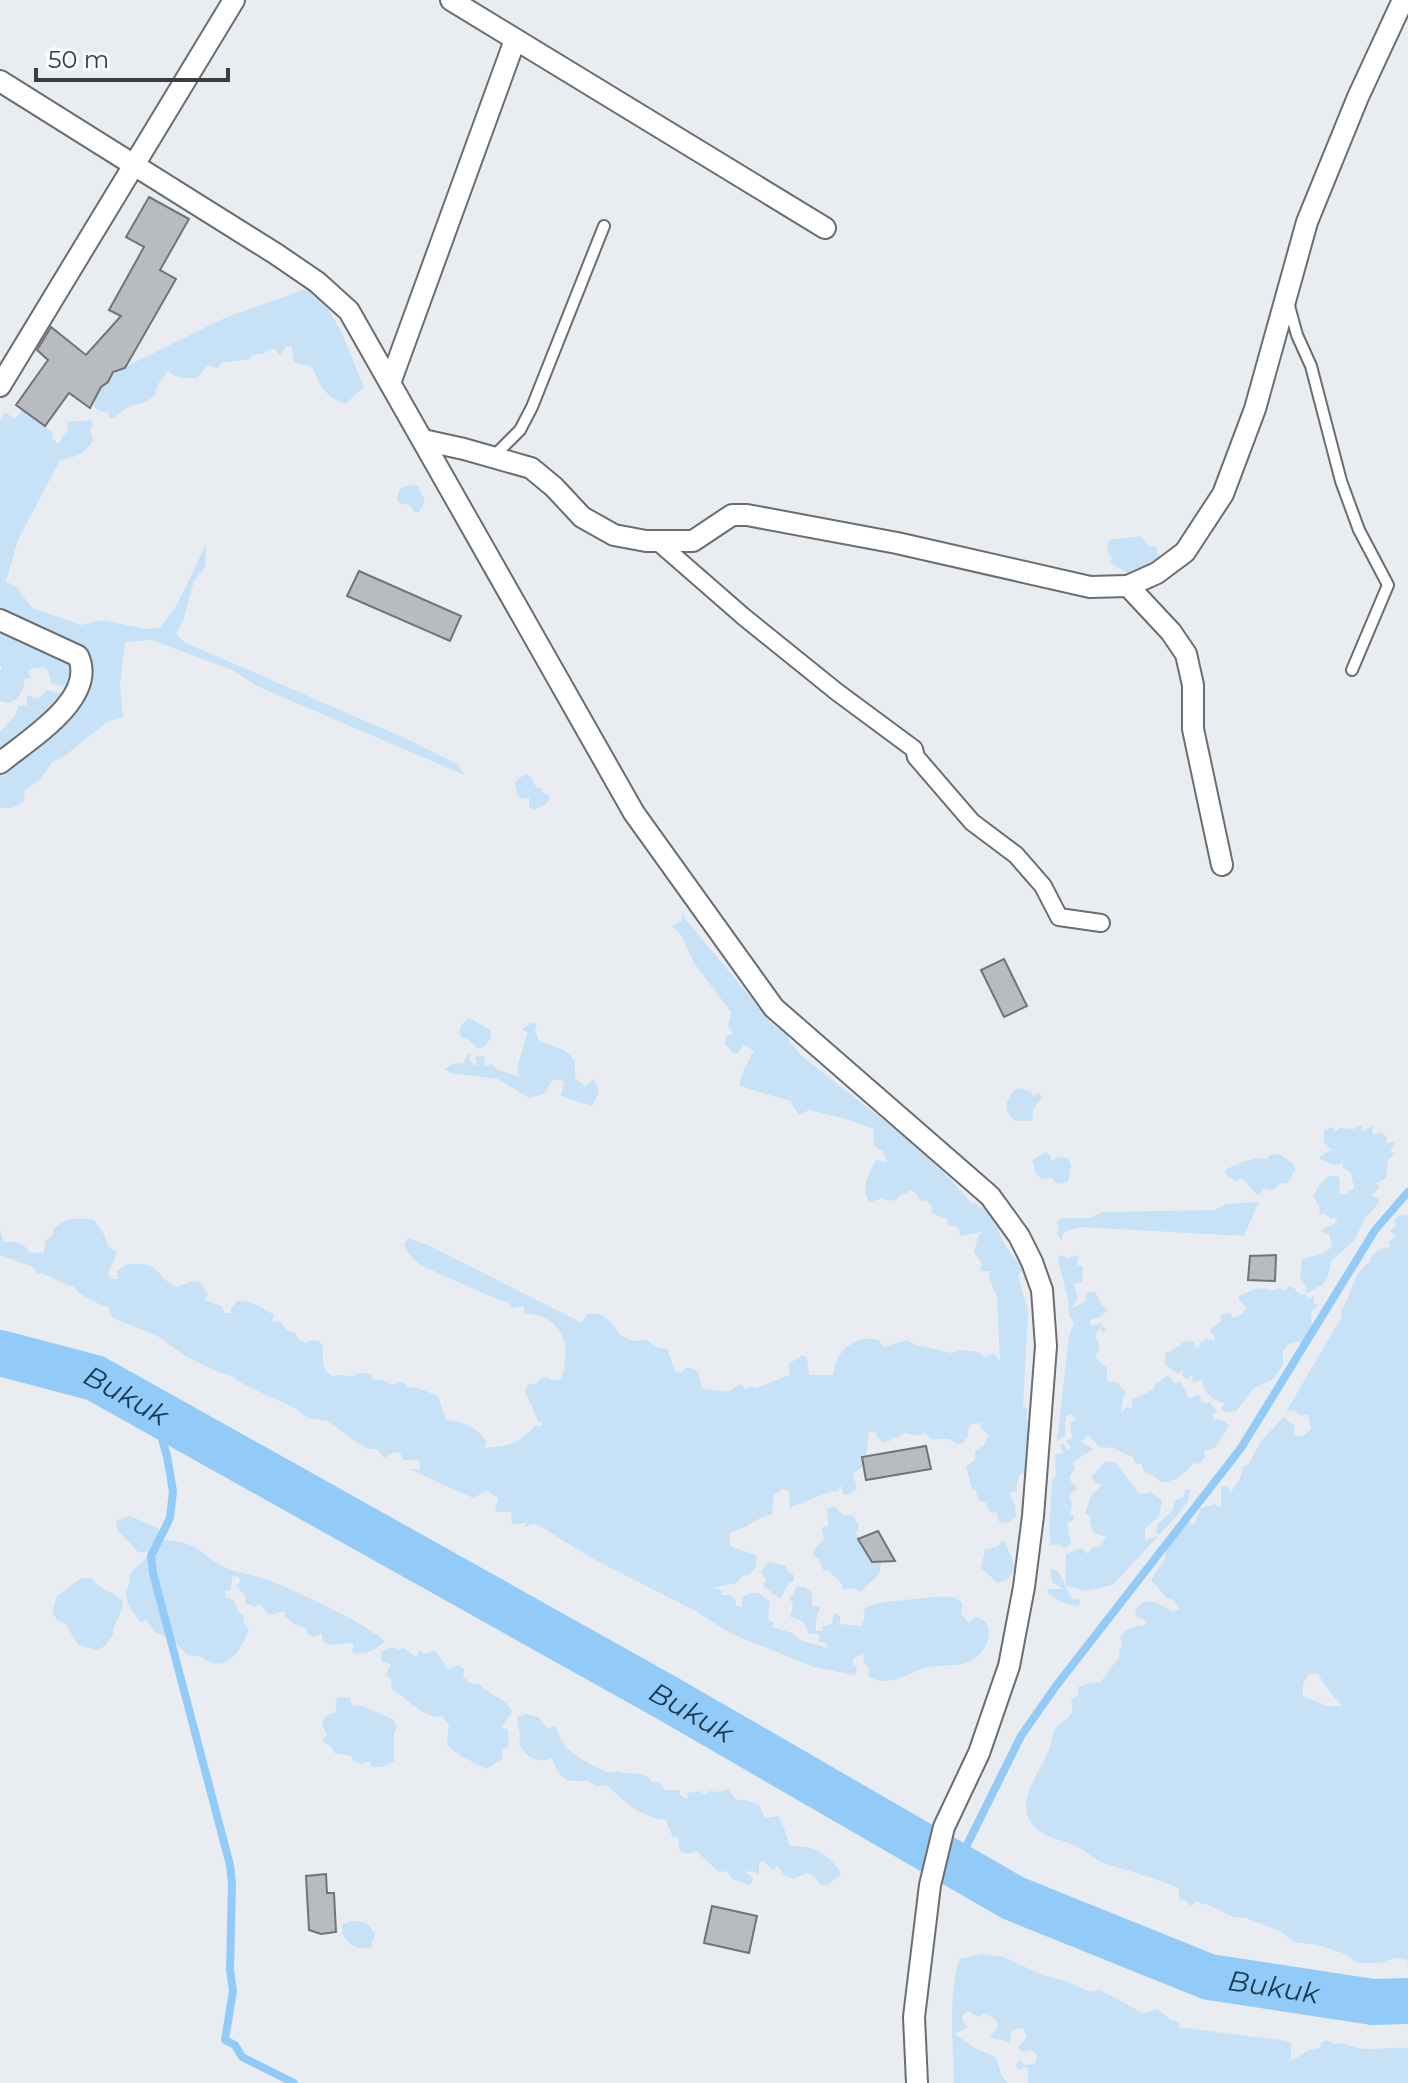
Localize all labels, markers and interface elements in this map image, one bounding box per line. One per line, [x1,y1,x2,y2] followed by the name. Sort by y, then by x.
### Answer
[36,32,228,82] scale bar
[48,45,109,74] text: 50 m
[78,1358,176,1433] water label: Bukuk
[643,1675,741,1751] water label: Bukuk
[1226,1963,1323,2011] water label: Bukuk

